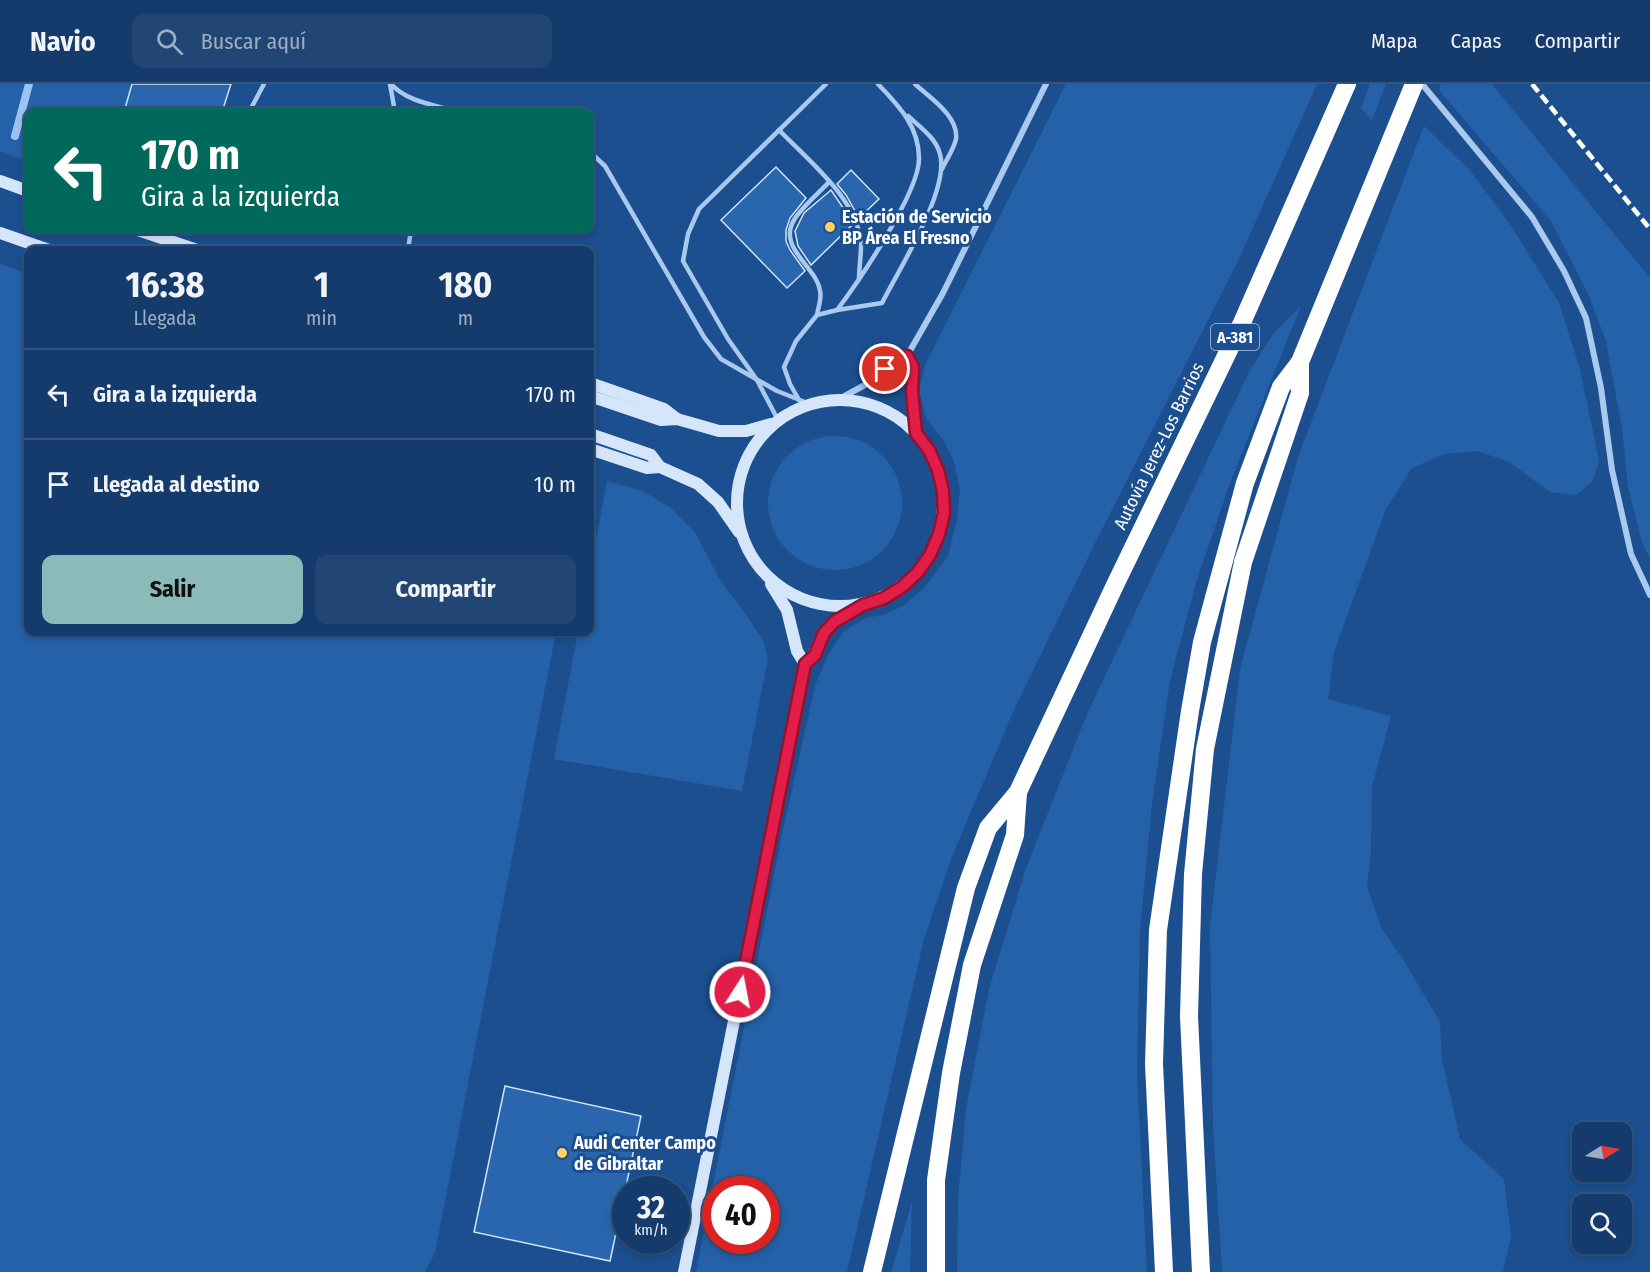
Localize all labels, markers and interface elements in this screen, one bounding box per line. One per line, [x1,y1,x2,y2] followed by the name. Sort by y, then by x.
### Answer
[132,14,552,68] search box
[30,25,96,58] text: Navio
[153,25,186,58] icon: search
[201,28,306,55] text: Buscar aquí
[1371,28,1418,54] text: Mapa
[1451,28,1501,54] text: Capas
[1534,28,1620,54] text: Compartir
[141,130,240,180] text: 170 m
[42,132,120,210] icon: left
[141,181,340,213] text: Gira a la izquierda
[842,206,992,249] place label: Estación de Servicio BP Área El Fresno
[823,220,837,234] marker: Estación de Servicio BP Área El Fresno
[126,263,204,307] text: 16:38
[314,263,329,307] text: 1
[439,263,492,307] text: 180
[133,306,197,330] text: Llegada
[306,306,337,330] text: min
[458,306,473,330] text: m
[1211,324,1259,350] road number: A-381
[859,343,910,394] pin
[868,352,901,385] icon: arrive
[1109,359,1209,533] street label: Autovía Jerez-Los Barrios
[42,378,75,411] icon: left
[93,381,257,408] text: Gira a la izquierda
[525,381,576,408] text: 170 m
[42,468,75,501] icon: arrive
[93,471,260,498] text: Llegada al destino
[534,471,576,498] text: 10 m
[42,555,303,624] button: Salir
[315,555,576,624] button: Compartir
[708,960,772,1024] position arrow
[1572,1122,1632,1182] north arrow
[1572,1122,1632,1254] map controls
[573,1132,716,1175] place label: Audi Center Campo de Gibraltar
[555,1146,569,1160] marker: Audi Center Campo de Gibraltar
[702,1176,780,1254] speed limit sign: 40
[637,1190,665,1226] text: 32
[1572,1194,1632,1254] button: search
[634,1221,668,1239] text: km/h

